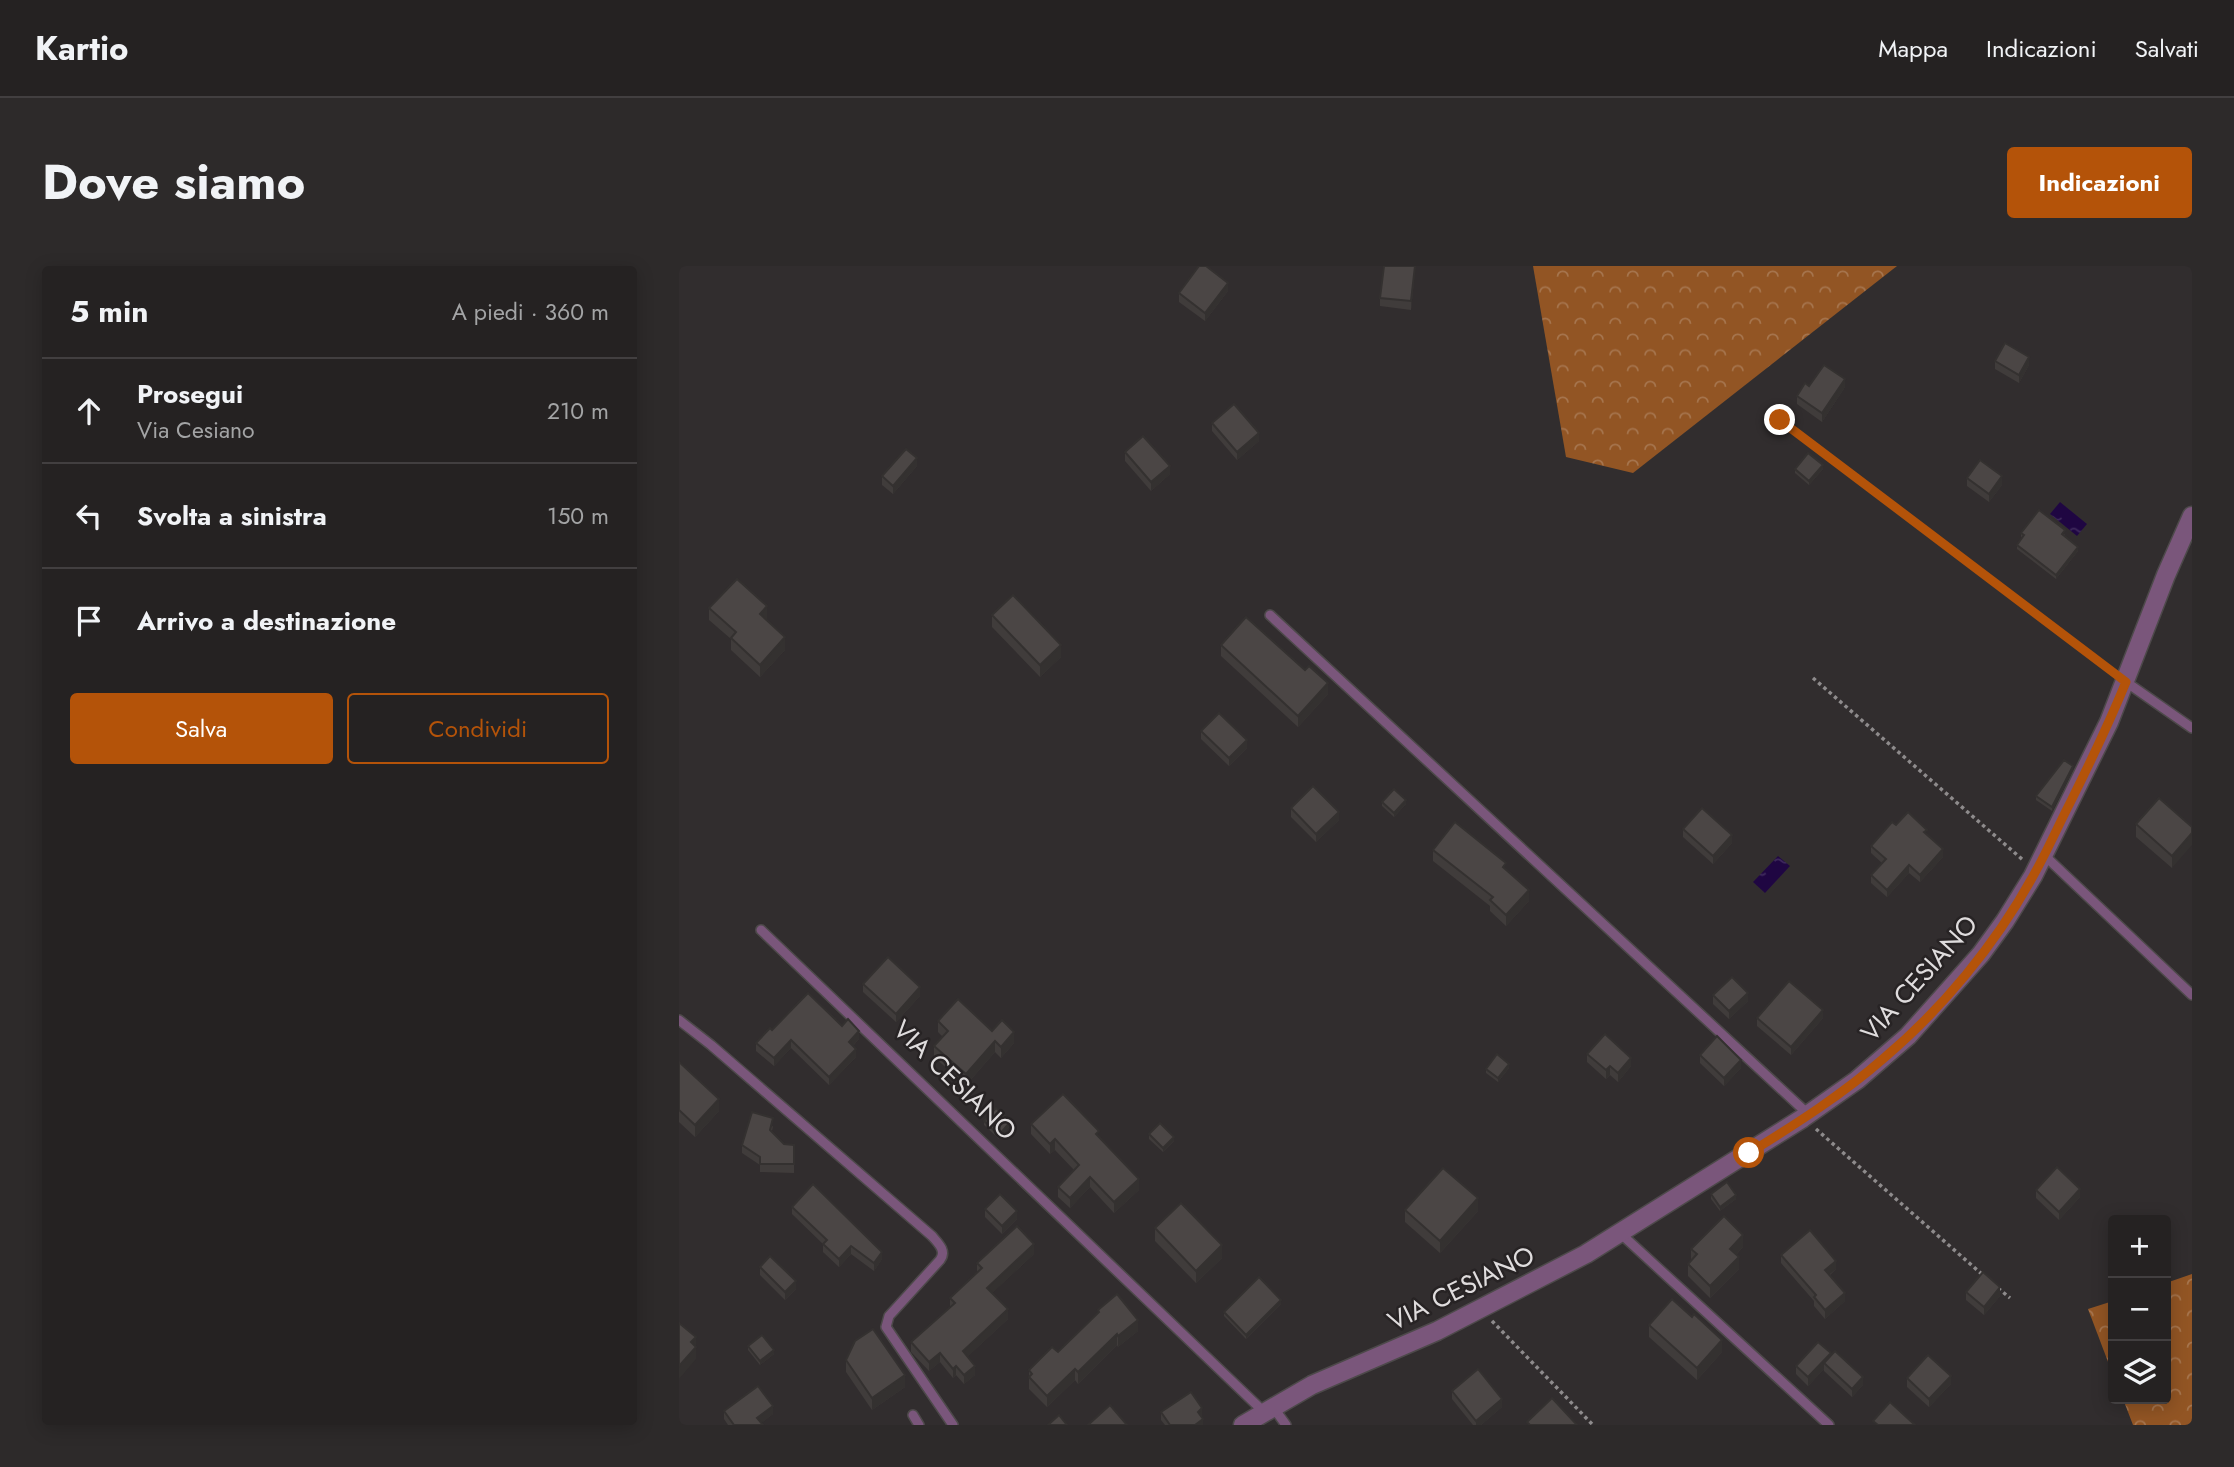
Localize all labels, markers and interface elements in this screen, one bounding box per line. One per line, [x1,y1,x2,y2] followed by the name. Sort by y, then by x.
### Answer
[35,25,129,72] text: Kartio
[1878,31,1948,66] text: Mappa
[1986,31,2097,66] text: Indicazioni
[2135,31,2199,66] text: Salvati
[42,147,305,217] text: Dove siamo
[2007,147,2192,218] button: Indicazioni
[70,290,148,333] text: 5 min
[452,295,609,329] text: A piedi · 360 m
[137,375,243,413] text: Prosegui
[70,392,108,430] icon: ahead
[547,394,609,428] text: 210 m
[1764,404,1795,435] route end
[137,413,255,447] text: Via Cesiano
[70,497,108,535] icon: left
[137,497,327,535] text: Svolta a sinistra
[547,499,609,533] text: 150 m
[70,602,108,640] icon: arrive
[137,602,396,640] text: Arrivo a destinazione
[70,693,333,764] button: Salva
[347,693,609,764] button: Condividi
[1852,906,1986,1050] street label: VIA CESIANO
[885,1011,1025,1149] street label: VIA CESIANO
[1733,1137,1764,1168] route start
[2108,1215,2171,1404] map controls
[2108,1215,2171,1278] button: +
[1381,1236,1541,1340] street label: VIA CESIANO
[2108,1278,2171,1341] button: −
[2108,1341,2171,1404] button: layers

